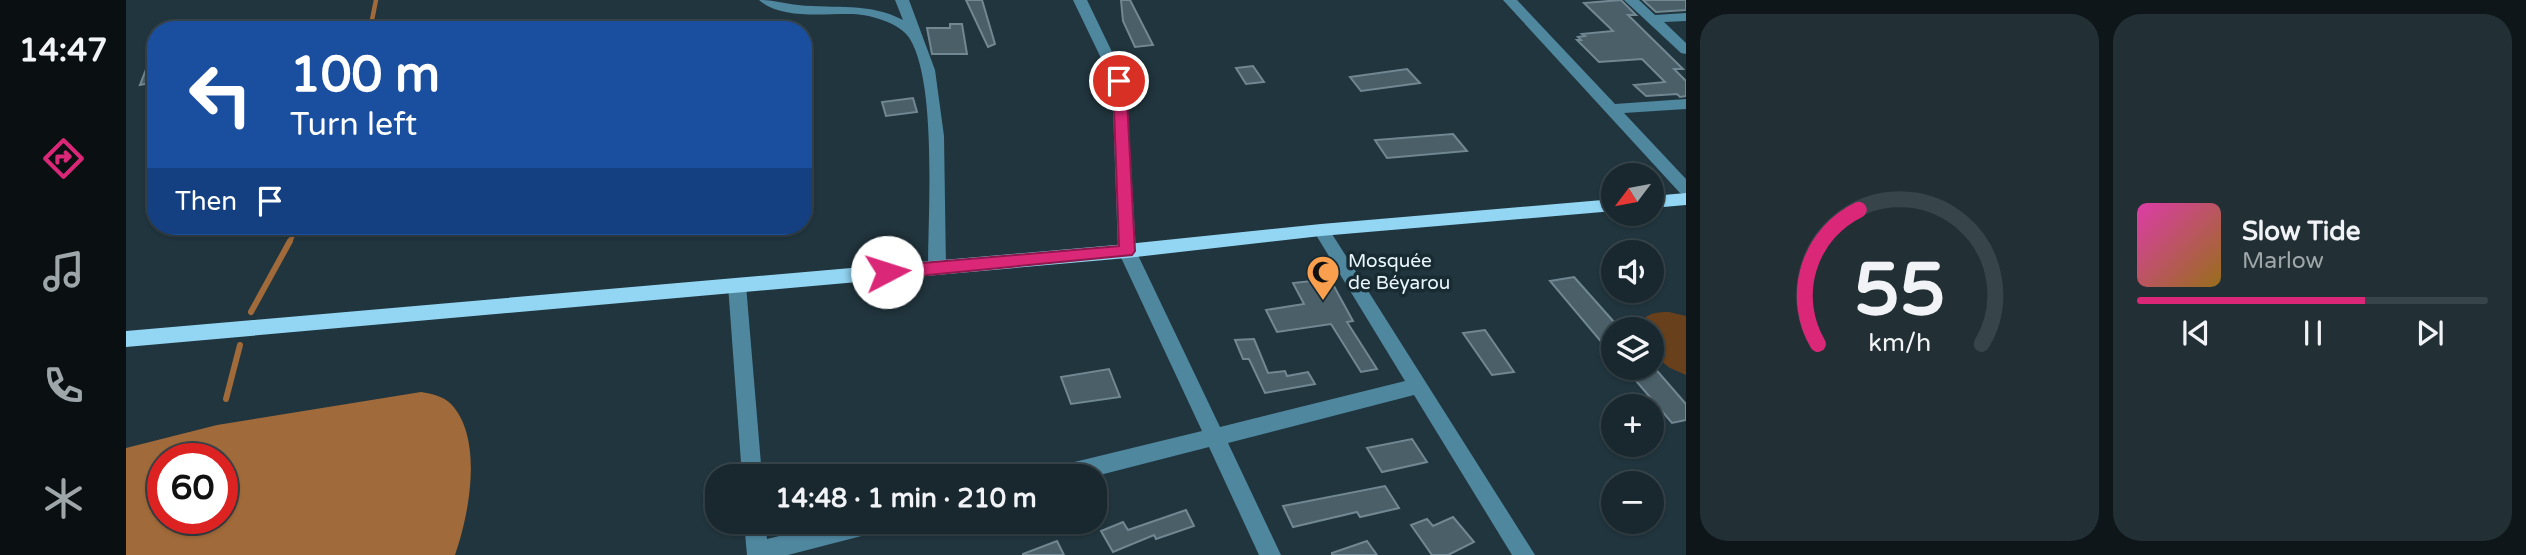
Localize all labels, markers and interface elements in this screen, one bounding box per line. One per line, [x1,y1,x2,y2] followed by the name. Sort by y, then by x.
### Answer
[19,32,107,70] text: 14:47
[290,46,440,105] text: 100 m
[175,49,266,140] icon: left
[1089,51,1149,111] pin
[1100,62,1138,100] icon: arrive
[290,106,417,144] text: Turn left
[39,134,88,183] icon: directions
[1601,163,1664,226] north arrow
[1601,163,1664,534] map controls
[251,182,289,220] icon: arrive
[175,186,237,217] text: Then
[2242,216,2360,247] text: Slow Tide
[850,235,924,309] position arrow
[1601,240,1664,303] button: sound
[39,247,88,296] icon: music
[1854,247,1945,335] text: 55
[2242,247,2324,275] text: Marlow
[1348,250,1450,294] place label: Mosquée de Béyarou
[1304,253,1342,302] mosque icon: Mosquée de Béyarou
[2177,314,2215,352] icon: previous
[2294,314,2332,352] icon: pause
[2411,314,2449,352] icon: next
[1601,317,1664,380] button: layers
[1868,327,1931,357] text: km/h
[39,361,88,410] icon: phone
[1601,394,1664,457] button: +
[147,443,238,534] speed limit sign: 60
[1601,471,1664,534] button: −
[39,474,88,523] icon: climate
[775,483,1037,514] text: 14:48 · 1 min · 210 m

